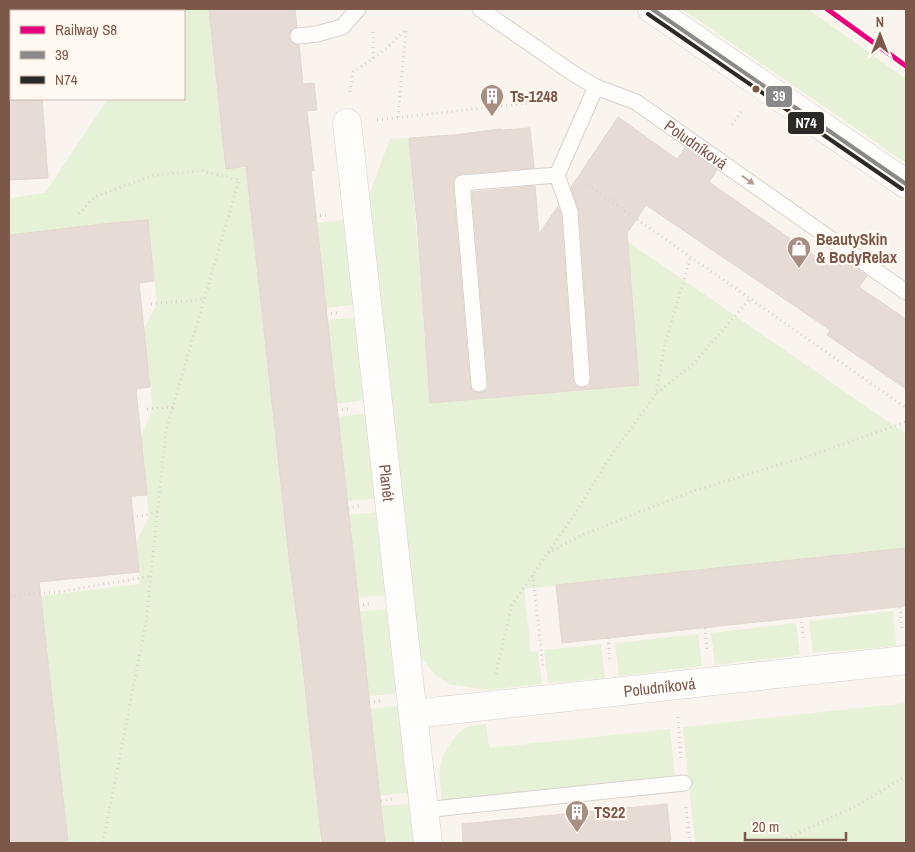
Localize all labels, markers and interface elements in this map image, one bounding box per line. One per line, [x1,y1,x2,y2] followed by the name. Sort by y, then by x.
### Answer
[10,10,185,100] legend
[855,10,905,60] north arrow
[876,13,884,31] text: N
[55,19,117,40] text: Railway S8
[55,44,69,65] text: 39
[55,69,78,90] text: N74
[479,83,505,117] building icon: Ts-1248
[751,84,761,94] unlabelled marker
[510,85,558,107] place label: Ts-1248
[765,85,793,108] line badge: 39
[773,87,785,105] text: 39
[787,111,825,135] line badge: N74
[660,114,733,174] street label: Poludníková
[795,114,817,132] text: N74
[741,175,755,185] one-way arrow
[816,228,898,268] place label: BeautySkin & BodyRelax
[786,235,812,269] shop icon: BeautySkin & BodyRelax
[374,463,400,503] street label: Planét
[622,672,697,702] street label: Poludníková
[564,799,590,833] building icon: TS22
[594,801,625,823] place label: TS22
[745,810,846,842] scale bar
[752,816,779,837] text: 20 m

